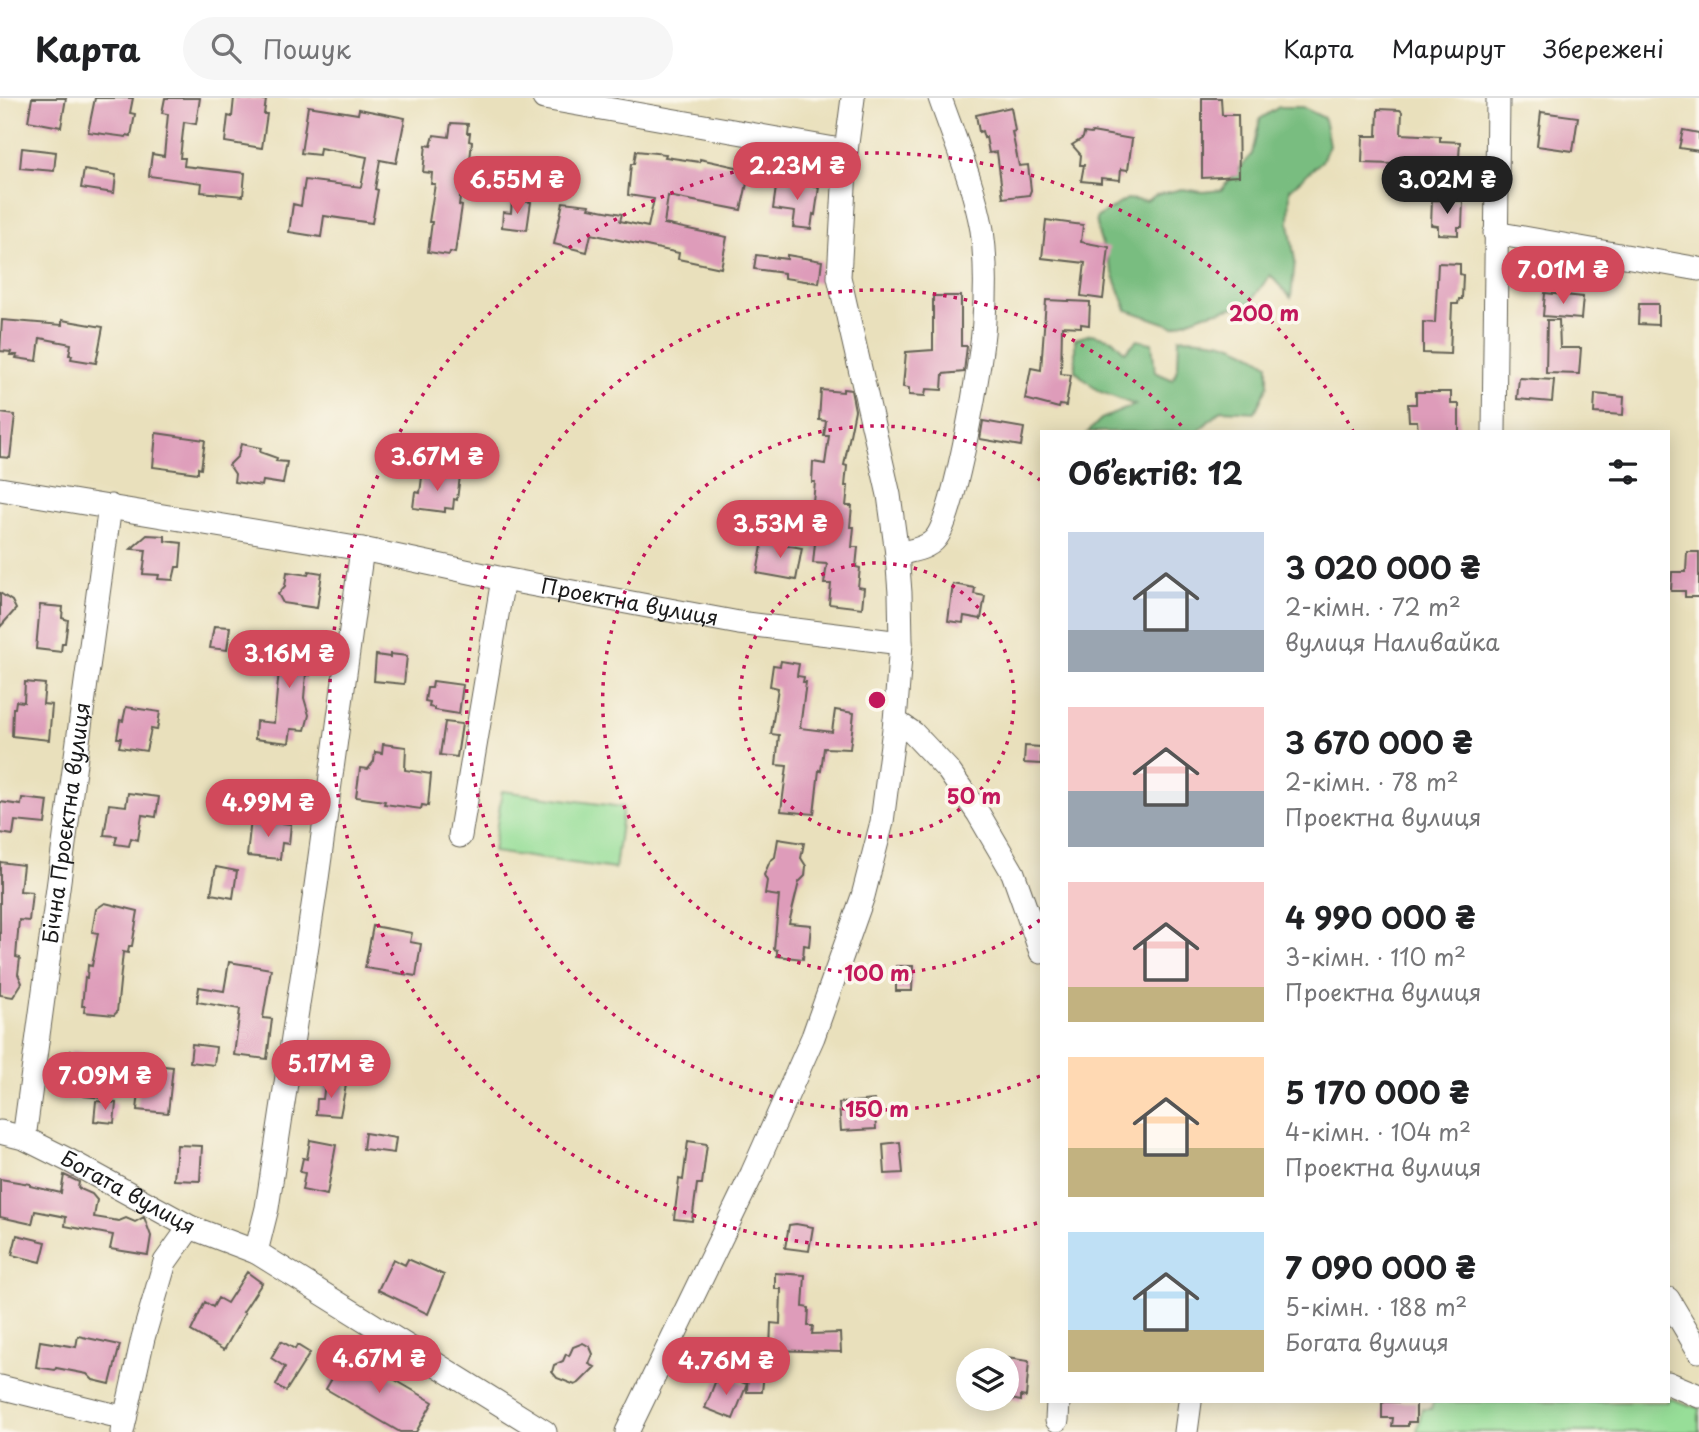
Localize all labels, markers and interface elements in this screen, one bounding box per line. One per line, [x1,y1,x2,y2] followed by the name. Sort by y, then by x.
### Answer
[183,17,673,80] search box
[35,23,141,73] text: Карта
[207,29,245,67] icon: search
[263,29,351,68] text: Пошук
[1283,30,1354,66] text: Карта
[1392,30,1505,66] text: Маршрут
[1543,30,1664,66] text: Збережені
[732,142,862,202] pin: 2.23M ₴
[749,147,845,182] text: 2.23M ₴
[452,156,582,216] pin: 6.55M ₴
[1382,156,1512,216] pin: 3.02M ₴
[470,161,564,196] text: 6.55M ₴
[1398,161,1496,196] text: 3.02M ₴
[1498,246,1628,306] pin: 7.01M ₴
[1518,251,1608,286] text: 7.01M ₴
[1229,296,1299,328] text: 200 m
[372,434,502,493] pin: 3.67M ₴
[391,438,484,473] text: 3.67M ₴
[1068,450,1243,495] text: Об’єктів: 12
[1604,453,1642,491] icon: filters
[715,500,845,560] pin: 3.53M ₴
[733,505,827,540] text: 3.53M ₴
[1285,544,1480,589] text: 3 020 000 ₴
[1124,560,1208,644] icon: home
[539,568,721,633] street label: Проектна вулиця
[1285,589,1461,624] text: 2-кімн. · 72 m²
[1285,624,1500,659] text: вулиця Наливайка
[224,630,354,690] pin: 3.16M ₴
[244,635,334,670] text: 3.16M ₴
[865,688,889,712] centre of rings
[33,700,97,945] street label: Бічна Проєктна вулиця
[1285,719,1473,764] text: 3 670 000 ₴
[1124,735,1208,819] icon: home
[1285,764,1459,799] text: 2-кімн. · 78 m²
[947,779,1001,811] text: 50 m
[203,780,333,839] pin: 4.99M ₴
[222,784,314,819] text: 4.99M ₴
[1285,799,1482,834] text: Проектна вулиця
[1285,894,1475,939] text: 4 990 000 ₴
[1124,910,1208,994] icon: home
[1285,939,1466,974] text: 3-кімн. · 110 m²
[844,956,910,988] text: 100 m
[1285,974,1482,1009] text: Проектна вулиця
[266,1040,396,1100] pin: 5.17M ₴
[288,1045,374,1080] text: 5.17M ₴
[40,1052,170,1112] pin: 7.09M ₴
[58,1057,152,1092] text: 7.09M ₴
[1285,1069,1469,1114] text: 5 170 000 ₴
[1124,1085,1208,1169] icon: home
[845,1092,909,1124] text: 150 m
[1285,1114,1471,1149] text: 4-кімн. · 104 m²
[55,1141,202,1241] street label: Богата вулиця
[1285,1149,1482,1184] text: Проектна вулиця
[1285,1244,1476,1289] text: 7 090 000 ₴
[1124,1260,1208,1344] icon: home
[1285,1289,1467,1324] text: 5-кімн. · 188 m²
[1285,1324,1449,1359] text: Богата вулиця
[314,1336,444,1395] pin: 4.67M ₴
[661,1338,791,1397] pin: 4.76M ₴
[332,1340,426,1375] text: 4.67M ₴
[678,1342,774,1377] text: 4.76M ₴
[956,1348,1019,1411] map controls
[956,1348,1019,1411] button: layers

